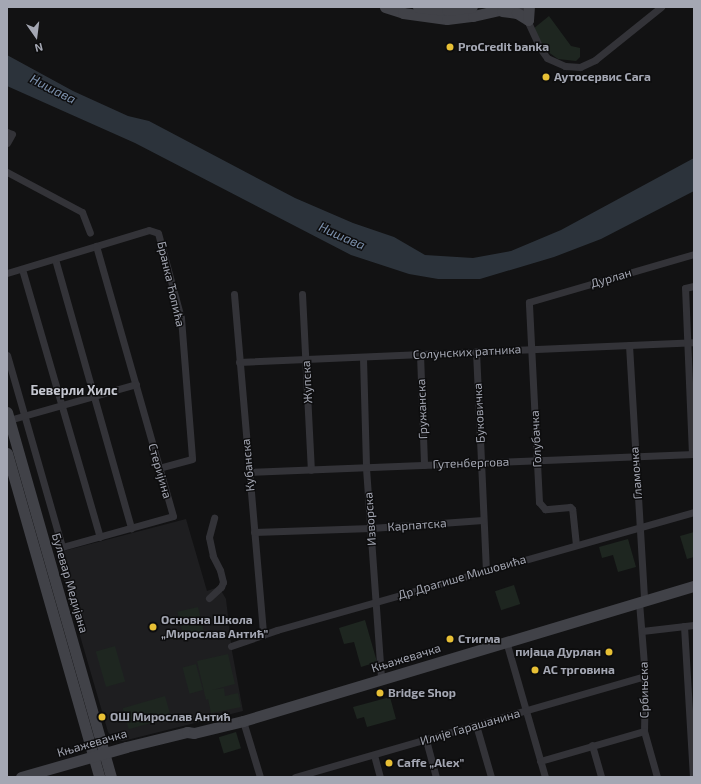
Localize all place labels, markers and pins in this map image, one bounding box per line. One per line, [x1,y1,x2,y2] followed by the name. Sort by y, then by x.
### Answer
[458,40,549,54] place label: ProCredit banka
[445,42,455,52] marker: ProCredit banka
[554,70,651,84] place label: Аутосервис Сага
[541,72,551,82] marker: Аутосервис Сага
[161,613,268,641] place label: Основна Школа „Мирослав Антић”
[148,622,158,632] marker: Основна Школа „Мирослав Антић”
[458,632,500,646] place label: Стигма
[445,634,455,644] marker: Стигма
[515,645,601,659] place label: пијаца Дурлан
[604,647,614,657] marker: пијаца Дурлан
[543,663,615,677] place label: АС трговина
[530,665,540,675] marker: АС трговина
[388,686,456,700] place label: Bridge Shop
[375,688,385,698] marker: Bridge Shop
[110,710,231,724] place label: ОШ Мирослав Антић
[97,712,107,722] marker: ОШ Мирослав Антић
[397,756,464,770] place label: Caffe „Alex”
[384,758,394,768] marker: Caffe „Alex”

